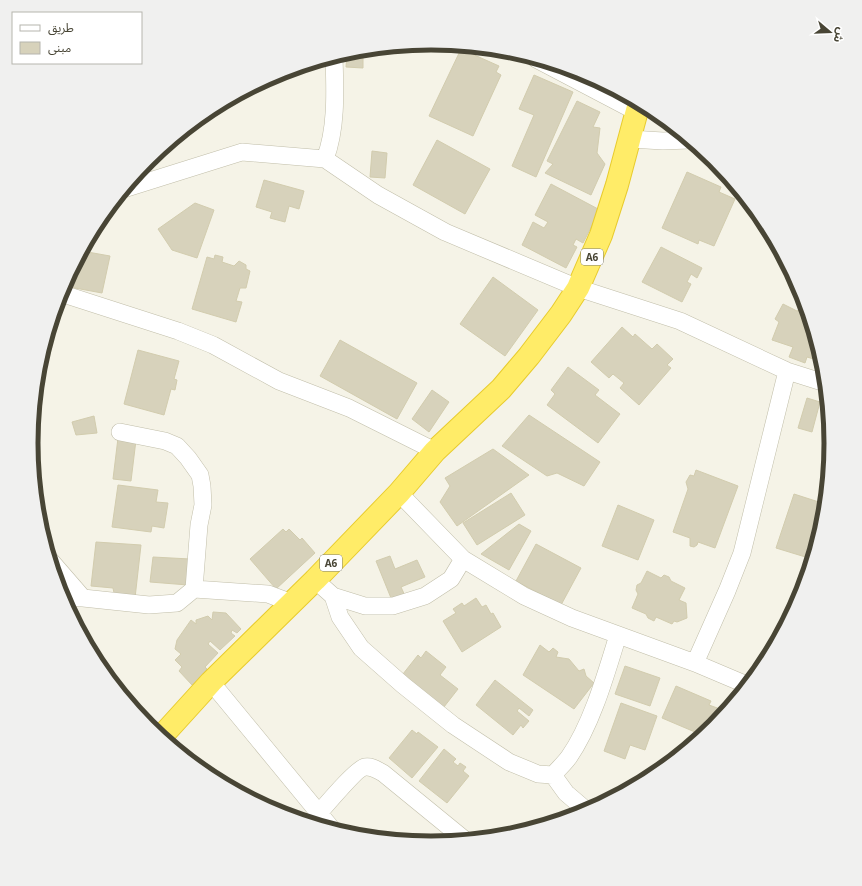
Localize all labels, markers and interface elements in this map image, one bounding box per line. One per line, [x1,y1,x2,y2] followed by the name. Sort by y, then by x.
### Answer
[12,12,142,64] legend
[810,12,850,52] north arrow
[48,19,74,36] text: طريق
[830,26,849,45] text: ش
[48,39,71,56] text: مبنى
[581,249,603,265] road number: A6
[320,555,342,571] road number: A6

